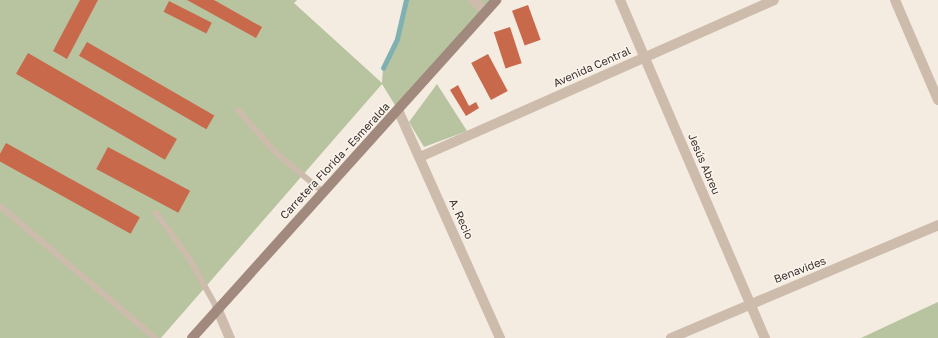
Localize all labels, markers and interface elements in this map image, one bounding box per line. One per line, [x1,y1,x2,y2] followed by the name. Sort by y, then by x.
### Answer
[551,44,633,90] street label: Avenida Central
[278,100,392,222] street label: Carretera Florida - Esmeralda
[685,132,723,196] street label: Jesús Abreu
[446,197,476,241] street label: A. Recio
[772,254,828,286] street label: Benavides

